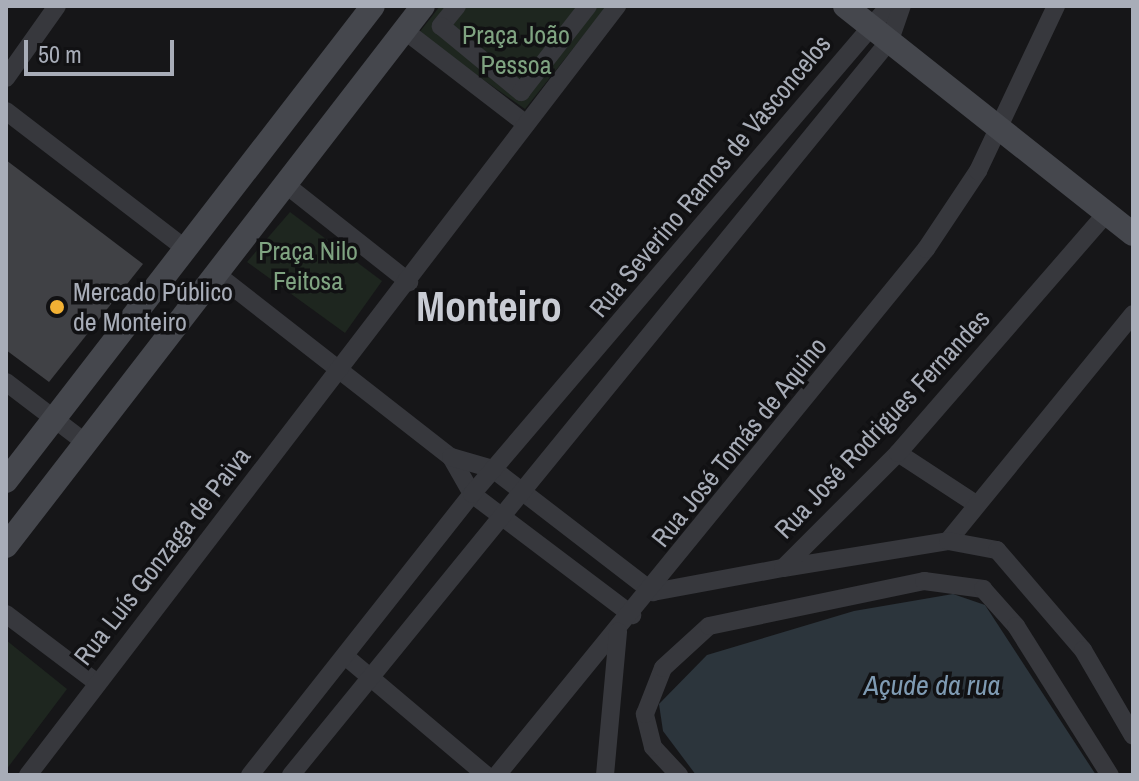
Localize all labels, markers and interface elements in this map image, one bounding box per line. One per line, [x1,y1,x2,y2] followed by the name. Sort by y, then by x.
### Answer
[462,19,570,80] park label: Praça João Pessoa
[28,24,178,74] scale bar
[583,29,837,323] street label: Rua Severino Ramos de Vasconcelos
[38,38,82,70] text: 50 m
[258,235,358,296] park label: Praça Nilo Feitosa
[73,276,233,338] place label: Mercado Público de Monteiro
[416,281,562,331] district label: Monteiro
[48,298,66,316] marker: Mercado Público de Monteiro
[768,303,996,545] street label: Rua José Rodrigues Fernandes
[644,330,834,554] street label: Rua José Tomás de Aquino
[67,441,257,671] street label: Rua Luís Gonzaga de Paiva
[864,668,1000,702] water label: Açude da rua

